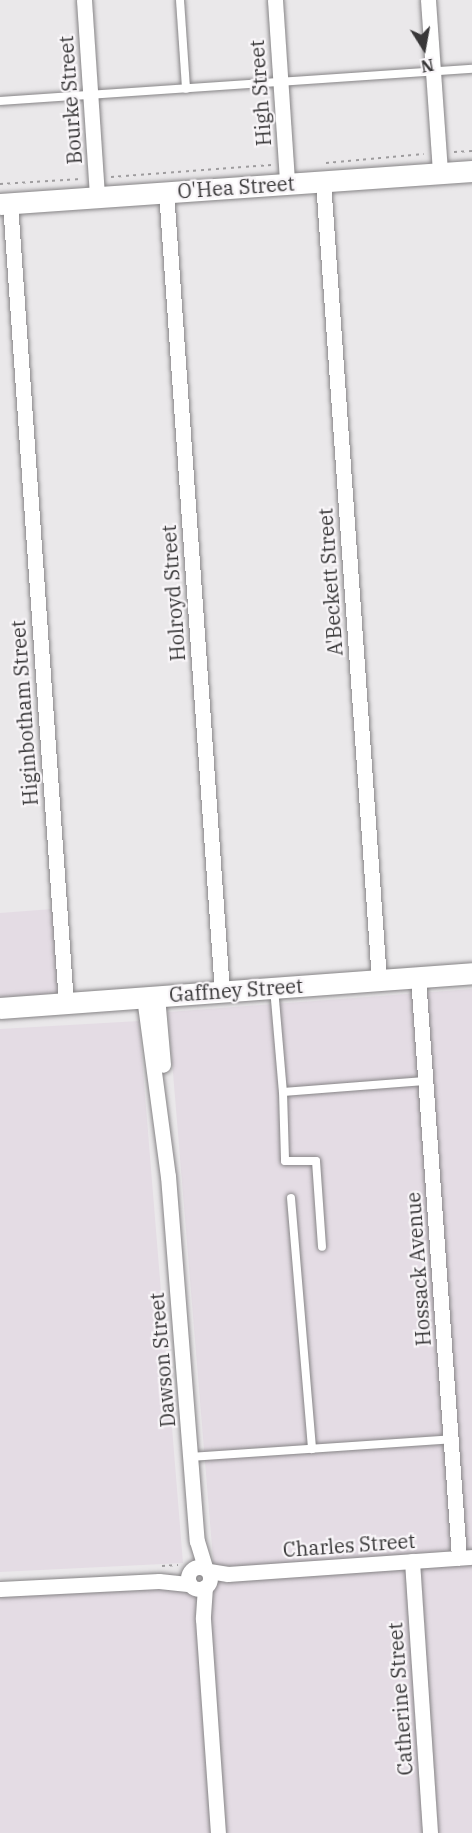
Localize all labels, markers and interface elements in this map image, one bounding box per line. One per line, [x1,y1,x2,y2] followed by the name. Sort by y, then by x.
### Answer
[394,18,454,78] north arrow
[54,35,86,165] street label: Bourke Street
[244,39,276,147] street label: High Street
[419,55,436,77] text: N
[177,171,295,203] street label: O'Hea Street
[313,507,347,657] street label: A'Beckett Street
[156,524,190,662] street label: Holroyd Street
[6,619,42,807] street label: Higinbotham Street
[168,973,304,1007] street label: Gaffney Street
[401,1191,435,1347] street label: Hossack Avenue
[144,1292,180,1428] street label: Dawson Street
[282,1528,416,1562] street label: Charles Street
[383,1622,417,1776] street label: Catherine Street

